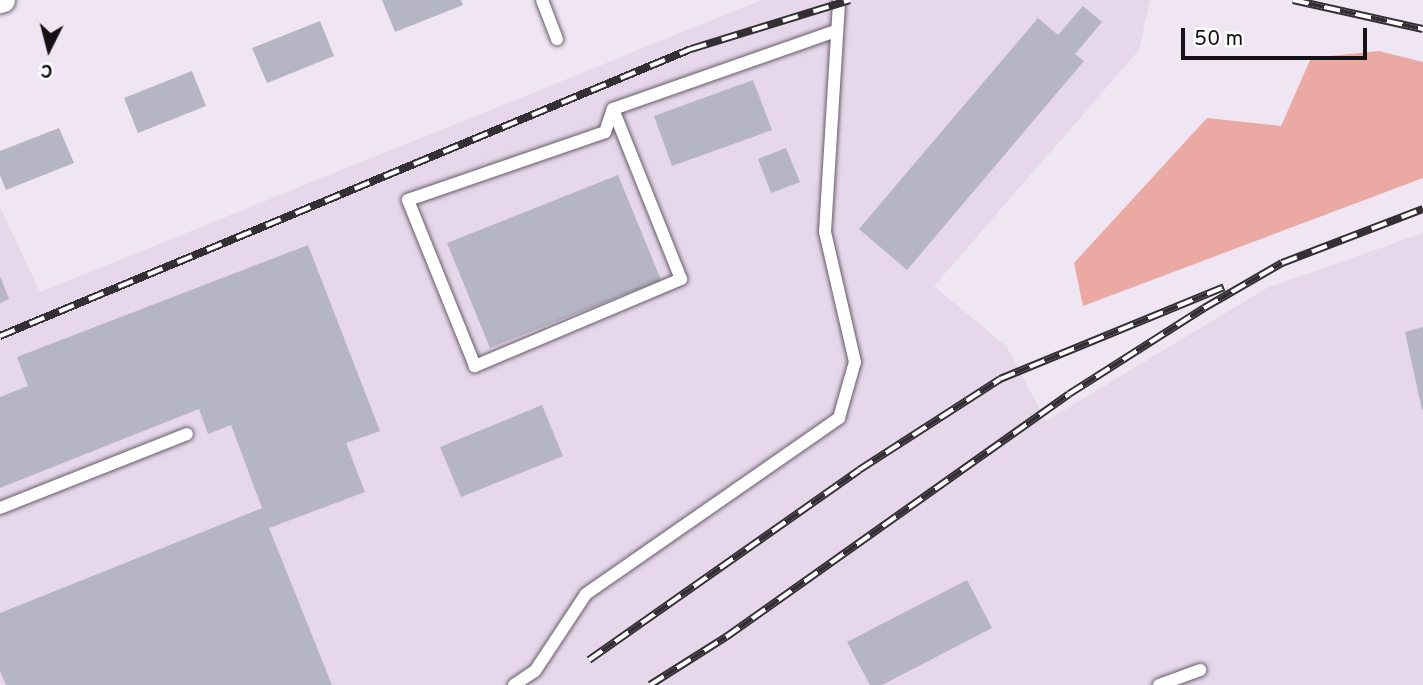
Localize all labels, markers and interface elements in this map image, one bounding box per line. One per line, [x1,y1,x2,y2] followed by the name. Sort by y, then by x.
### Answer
[14,14,84,84] north arrow
[1185,14,1370,58] scale bar
[1194,26,1243,53] text: 50 m
[40,57,54,82] text: С

